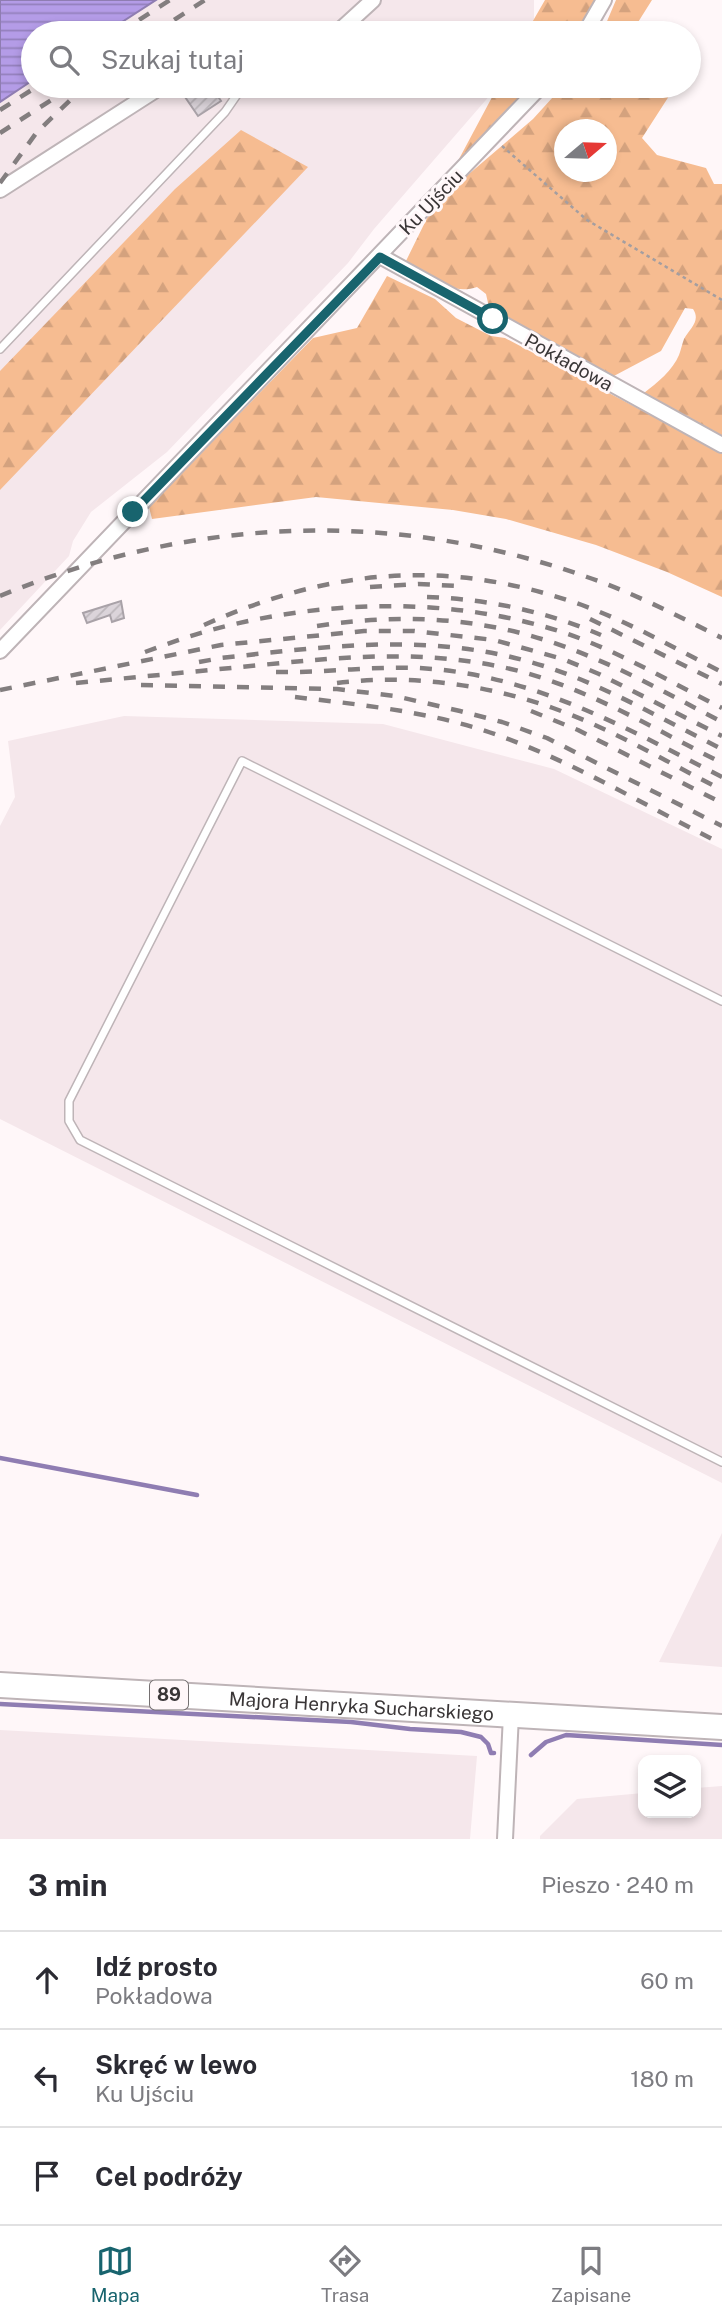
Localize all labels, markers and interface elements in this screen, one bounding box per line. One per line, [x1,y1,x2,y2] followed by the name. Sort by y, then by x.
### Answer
[21,21,701,98] search box
[45,41,83,79] icon: search
[101,44,244,75] text: Szukaj tutaj
[554,119,617,182] north arrow
[395,165,467,239] street label: Ku Ujściu
[477,303,508,334] route start
[521,329,617,395] street label: Pokładowa
[117,496,148,527] route end
[150,1680,188,1710] road number: 89
[228,1687,495,1725] street label: Majora Henryka Sucharskiego
[638,1755,701,1818] map controls
[638,1755,701,1818] button: layers
[28,1867,107,1903] text: 3 min
[541,1871,694,1898] text: Pieszo · 240 m
[95,1951,218,1982] text: Idź prosto
[28,1961,66,1999] icon: ahead
[640,1967,694,1994] text: 60 m
[95,1982,213,2009] text: Pokładowa
[95,2049,257,2080] text: Skręć w lewo
[28,2059,66,2097] icon: left
[630,2065,694,2092] text: 180 m
[95,2080,194,2107] text: Ku Ujściu
[28,2157,66,2195] icon: arrive
[95,2161,243,2192] text: Cel podróży
[91,2242,140,2306] tab: Mapa
[321,2242,369,2306] tab: Trasa
[551,2242,631,2306] tab: Zapisane

